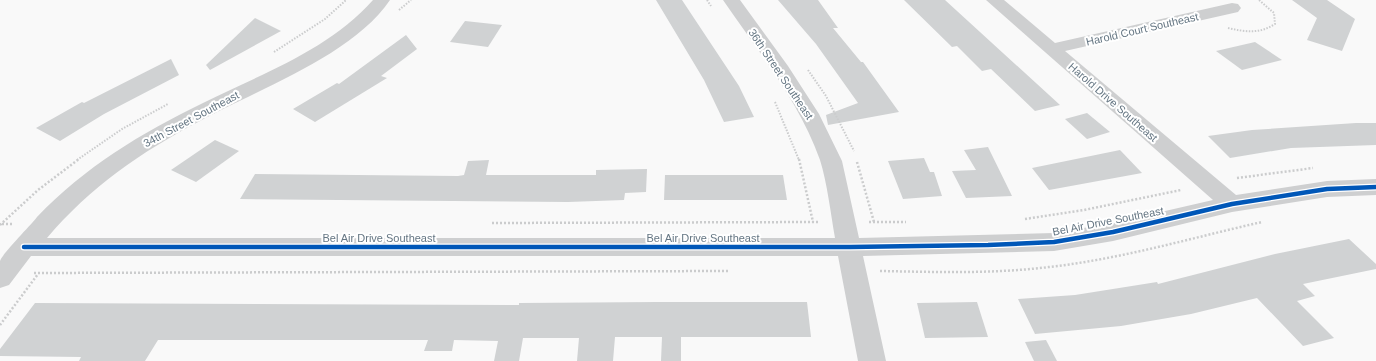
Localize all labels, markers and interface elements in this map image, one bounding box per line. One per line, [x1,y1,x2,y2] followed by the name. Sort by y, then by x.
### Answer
[1085,10,1199,48] street label: Harold Court Southeast
[746,27,816,121] street label: 36th Street Southeast
[1066,60,1160,144] street label: Harold Drive Southeast
[141,89,241,149] street label: 34th Street Southeast
[1051,204,1165,238] street label: Bel Air Drive Southeast
[322,232,436,244] street label: Bel Air Drive Southeast
[646,232,760,244] street label: Bel Air Drive Southeast

